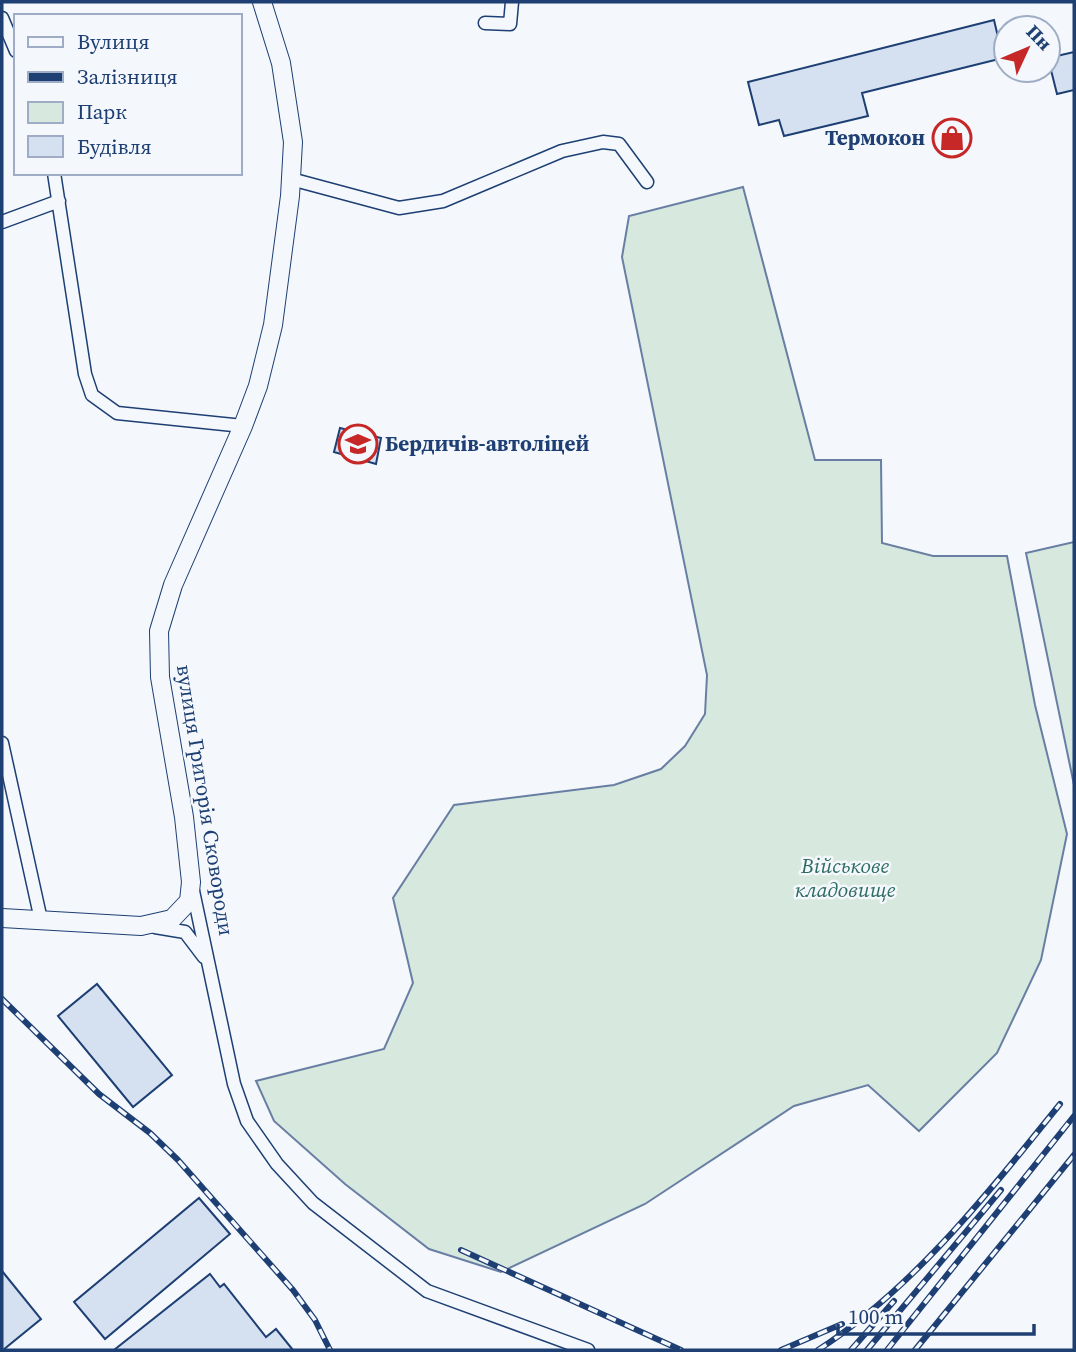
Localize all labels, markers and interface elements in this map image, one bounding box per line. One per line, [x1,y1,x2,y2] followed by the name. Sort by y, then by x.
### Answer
[14,14,242,175] legend
[992,14,1062,84] north arrow
[1021,19,1058,56] text: Пн
[77,27,150,56] text: Вулиця
[77,62,178,91] text: Залізниця
[77,97,127,126] text: Парк
[931,117,973,159] shop icon: Термокон
[825,123,925,152] place label: Термокон
[77,132,152,161] text: Будівля
[337,423,379,465] school or university icon: Бердичів-автоліцей
[385,429,589,458] place label: Бердичів-автоліцей
[170,662,241,938] street label: вулиця Григорія Сковороди
[795,851,896,904] park label: Військове кладовище
[838,1292,1034,1336] scale bar
[848,1302,903,1331] text: 100 m

